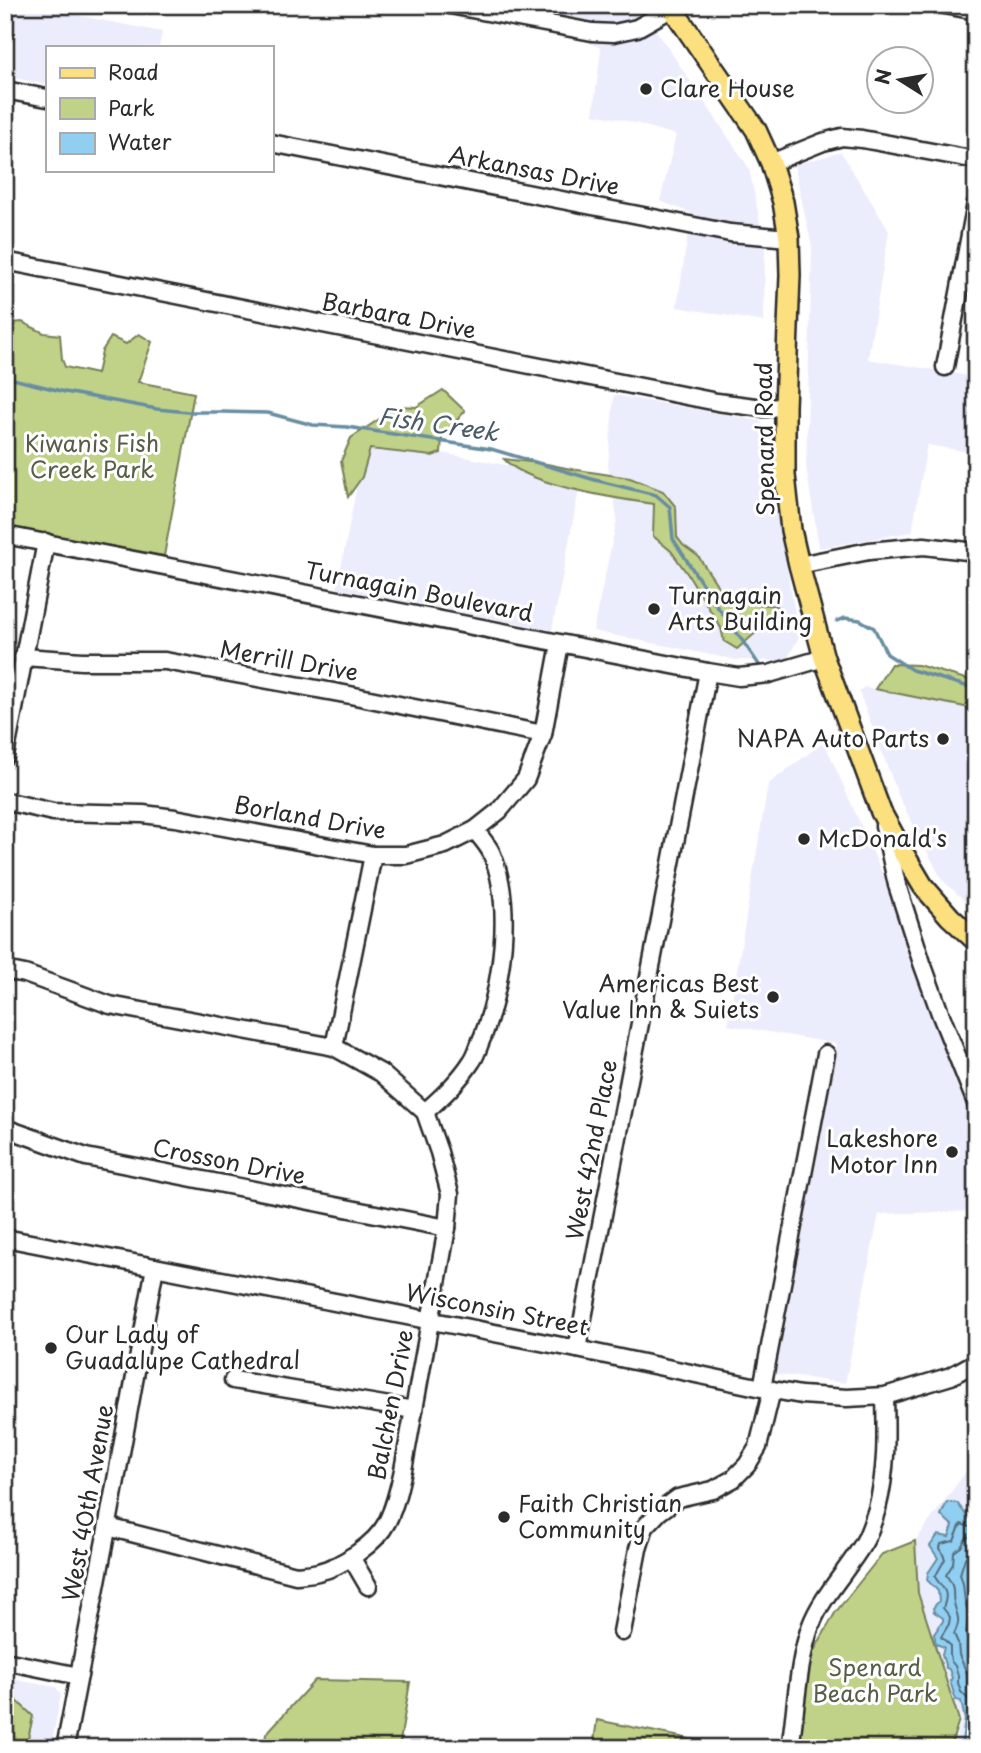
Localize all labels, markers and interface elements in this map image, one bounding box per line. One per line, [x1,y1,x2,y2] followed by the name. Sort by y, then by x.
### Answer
[46,46,273,172] legend
[866,46,936,116] north arrow
[108,55,159,87] text: Road
[867,67,898,87] text: N
[660,70,795,105] place label: Clare House
[638,81,654,97] marker: Clare House
[108,91,155,123] text: Park
[108,125,172,157] text: Water
[446,136,623,203] street label: Arkansas Drive
[319,282,480,347] street label: Barbara Drive
[745,362,782,516] street label: Spenard Road
[376,397,502,449] water label: Fish Creek
[25,425,159,486] park label: Kiwanis Fish Creek Park
[302,551,536,630] street label: Turnagain Boulevard
[668,577,812,638] place label: Turnagain Arts Building
[646,601,662,617] marker: Turnagain Arts Building
[217,630,361,689] street label: Merrill Drive
[736,720,929,755] place label: NAPA Auto Parts
[935,731,951,747] marker: NAPA Auto Parts
[232,786,389,847] street label: Borland Drive
[818,820,947,855] place label: McDonald's
[796,831,812,847] marker: McDonald's
[562,965,759,1026] place label: Americas Best Value Inn & Suiets
[765,989,781,1005] marker: Americas Best Value Inn & Suiets
[556,1056,625,1243] street label: West 42nd Place
[826,1120,938,1181] place label: Lakeshore Motor Inn
[150,1129,309,1192] street label: Crosson Drive
[944,1144,960,1160] marker: Lakeshore Motor Inn
[403,1274,592,1343] street label: Wisconsin Street
[65,1316,300,1377] place label: Our Lady of Guadalupe Cathedral
[358,1326,421,1483] street label: Balchen Drive
[43,1340,59,1356] marker: Our Lady of Guadalupe Cathedral
[52,1402,121,1604] street label: West 40th Avenue
[518,1485,682,1546] place label: Faith Christian Community
[496,1509,512,1525] marker: Faith Christian Community
[812,1649,938,1710] park label: Spenard Beach Park

